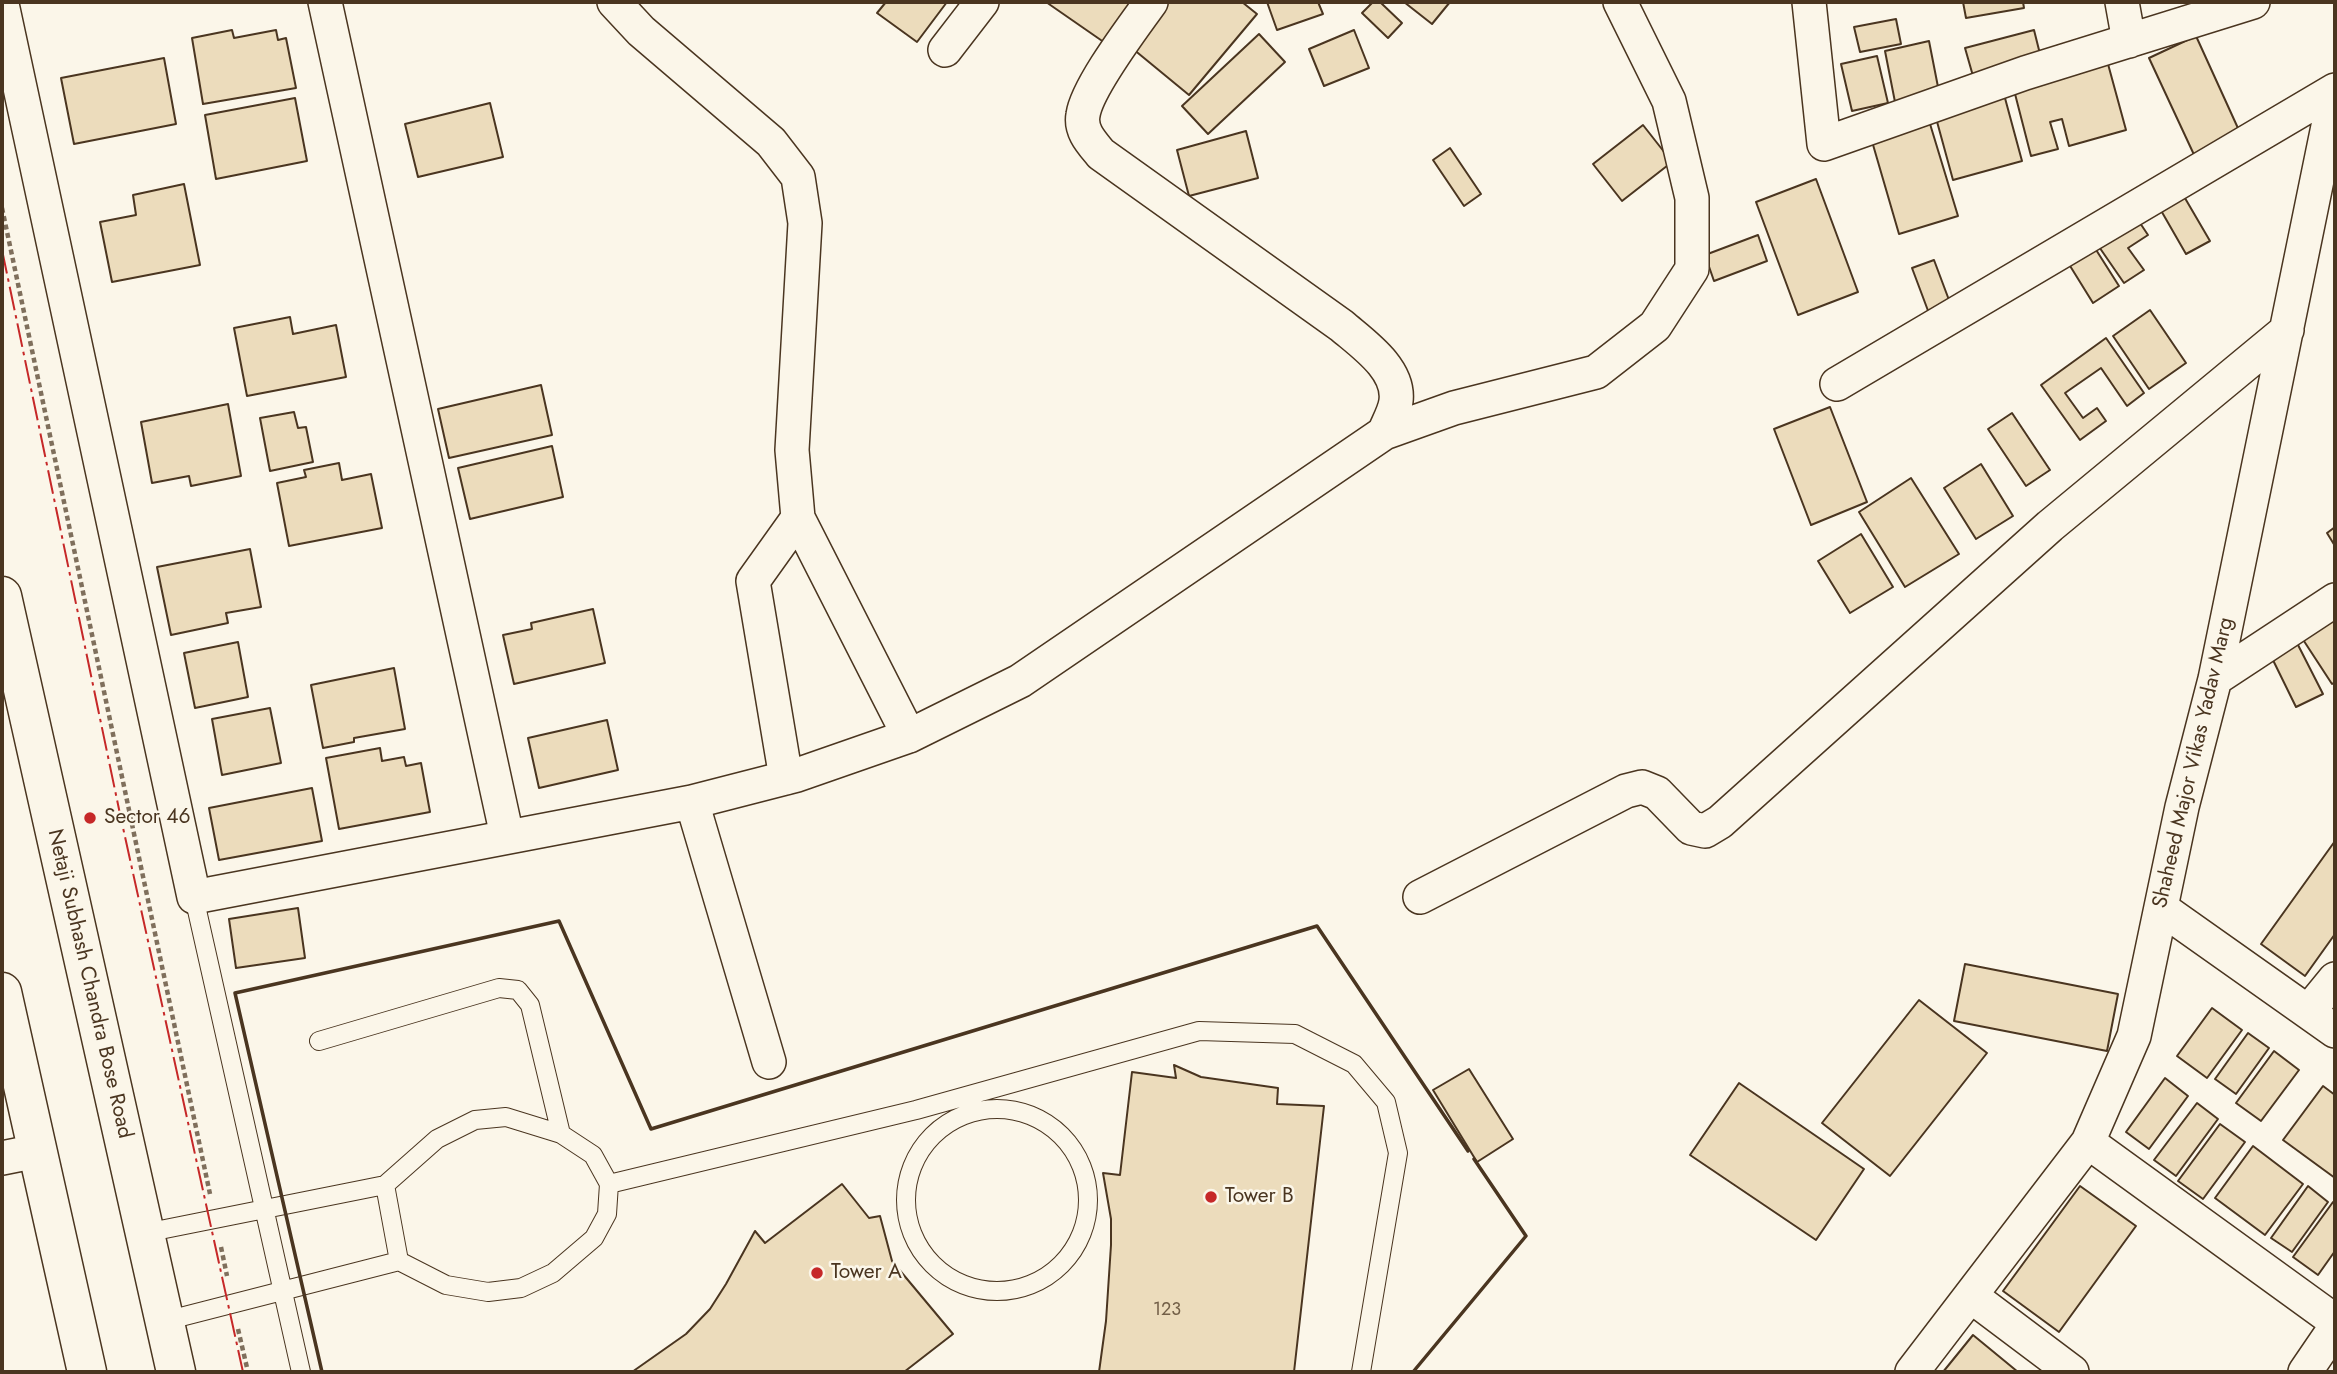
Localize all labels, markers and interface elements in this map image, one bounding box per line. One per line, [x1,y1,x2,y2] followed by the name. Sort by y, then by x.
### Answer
[2148,615,2240,911] street label: Shaheed Major Vikas Yadav Marg
[104,805,191,831] place label: Sector 46
[82,810,98,826] marker: Sector 46
[41,827,137,1141] street label: Netaji Subhash Chandra Bose Road
[1225,1184,1294,1210] place label: Tower B
[1203,1189,1219,1205] marker: Tower B
[831,1260,902,1286] place label: Tower A
[809,1265,825,1281] marker: Tower A
[1153,1300,1181,1322] house number: 123

